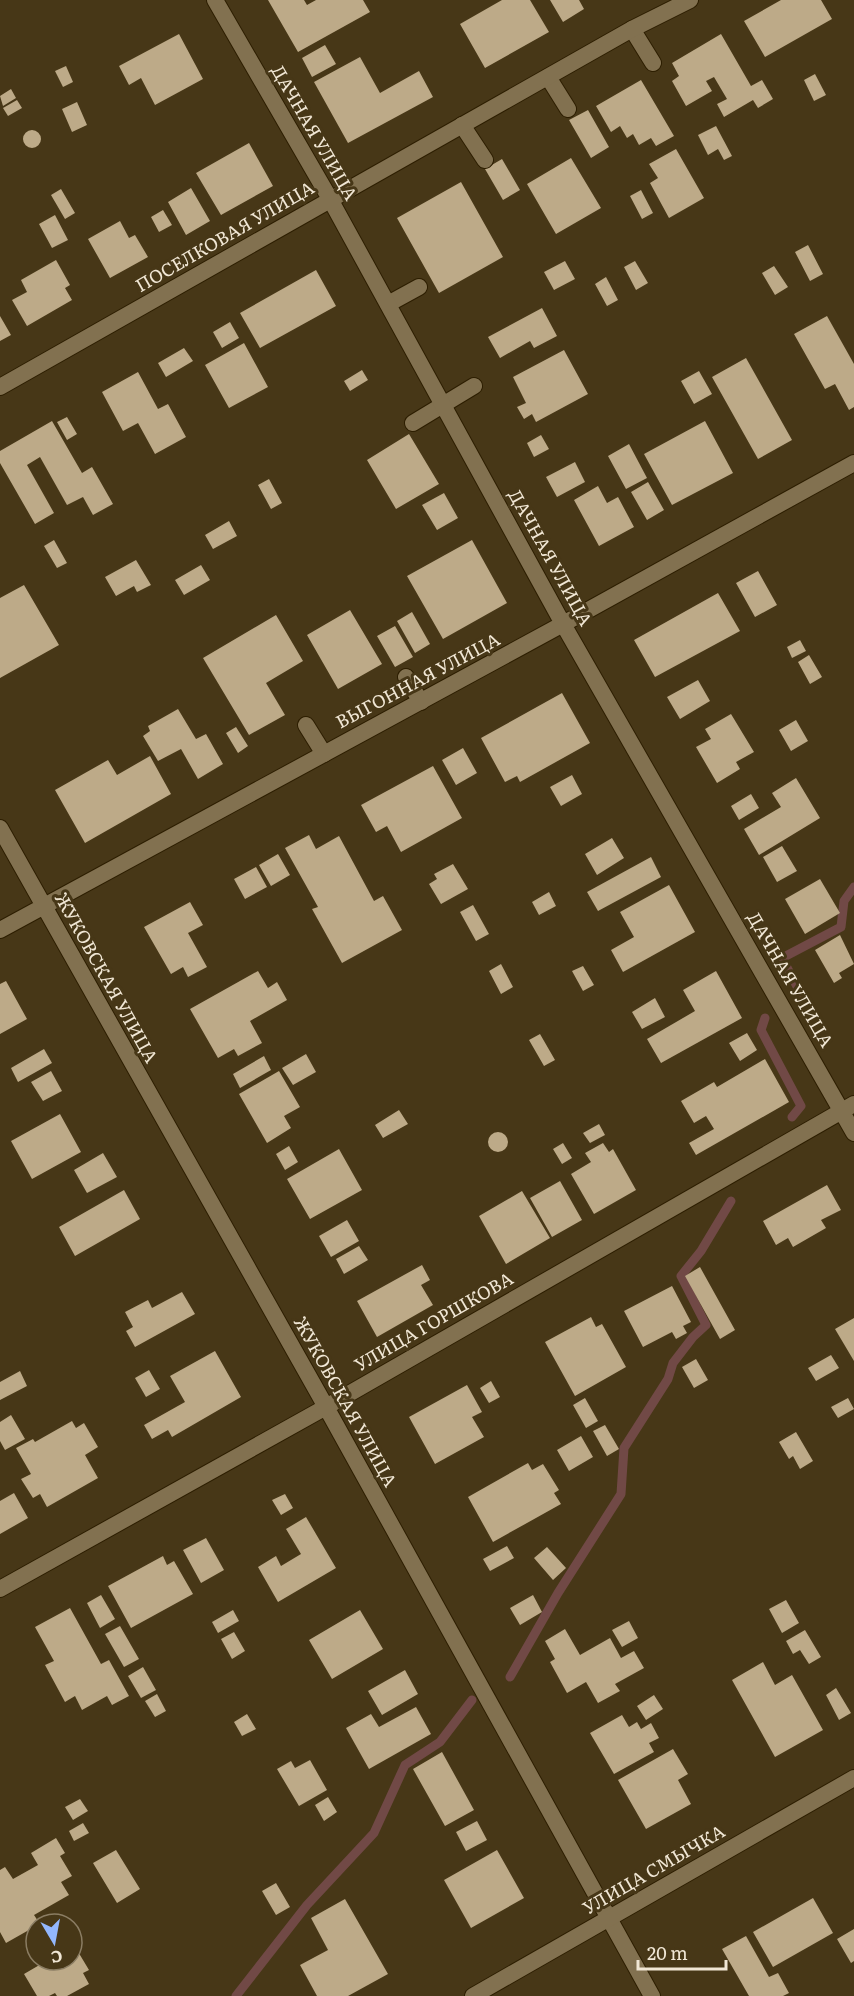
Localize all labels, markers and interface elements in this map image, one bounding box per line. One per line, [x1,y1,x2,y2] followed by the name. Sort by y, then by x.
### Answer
[266,60,365,205] street label: ДАЧНАЯ УЛИЦА
[130,173,319,298] street label: ПОСЕЛКОВАЯ УЛИЦА
[503,484,600,630] street label: ДАЧНАЯ УЛИЦА
[330,625,504,734] street label: ВЫГОННАЯ УЛИЦА
[49,887,166,1068] street label: ЖУКОВСКАЯ УЛИЦА
[742,907,841,1052] street label: ДАЧНАЯ УЛИЦА
[349,1264,518,1377] street label: УЛИЦА ГОРШКОВА
[288,1311,405,1492] street label: ЖУКОВСКАЯ УЛИЦА
[577,1817,729,1920] street label: УЛИЦА СМЫЧКА
[24,1912,84,1972] north arrow
[638,1933,726,1971] scale bar
[647,1939,688,1966] text: 20 m
[49,1945,64,1971] text: С

